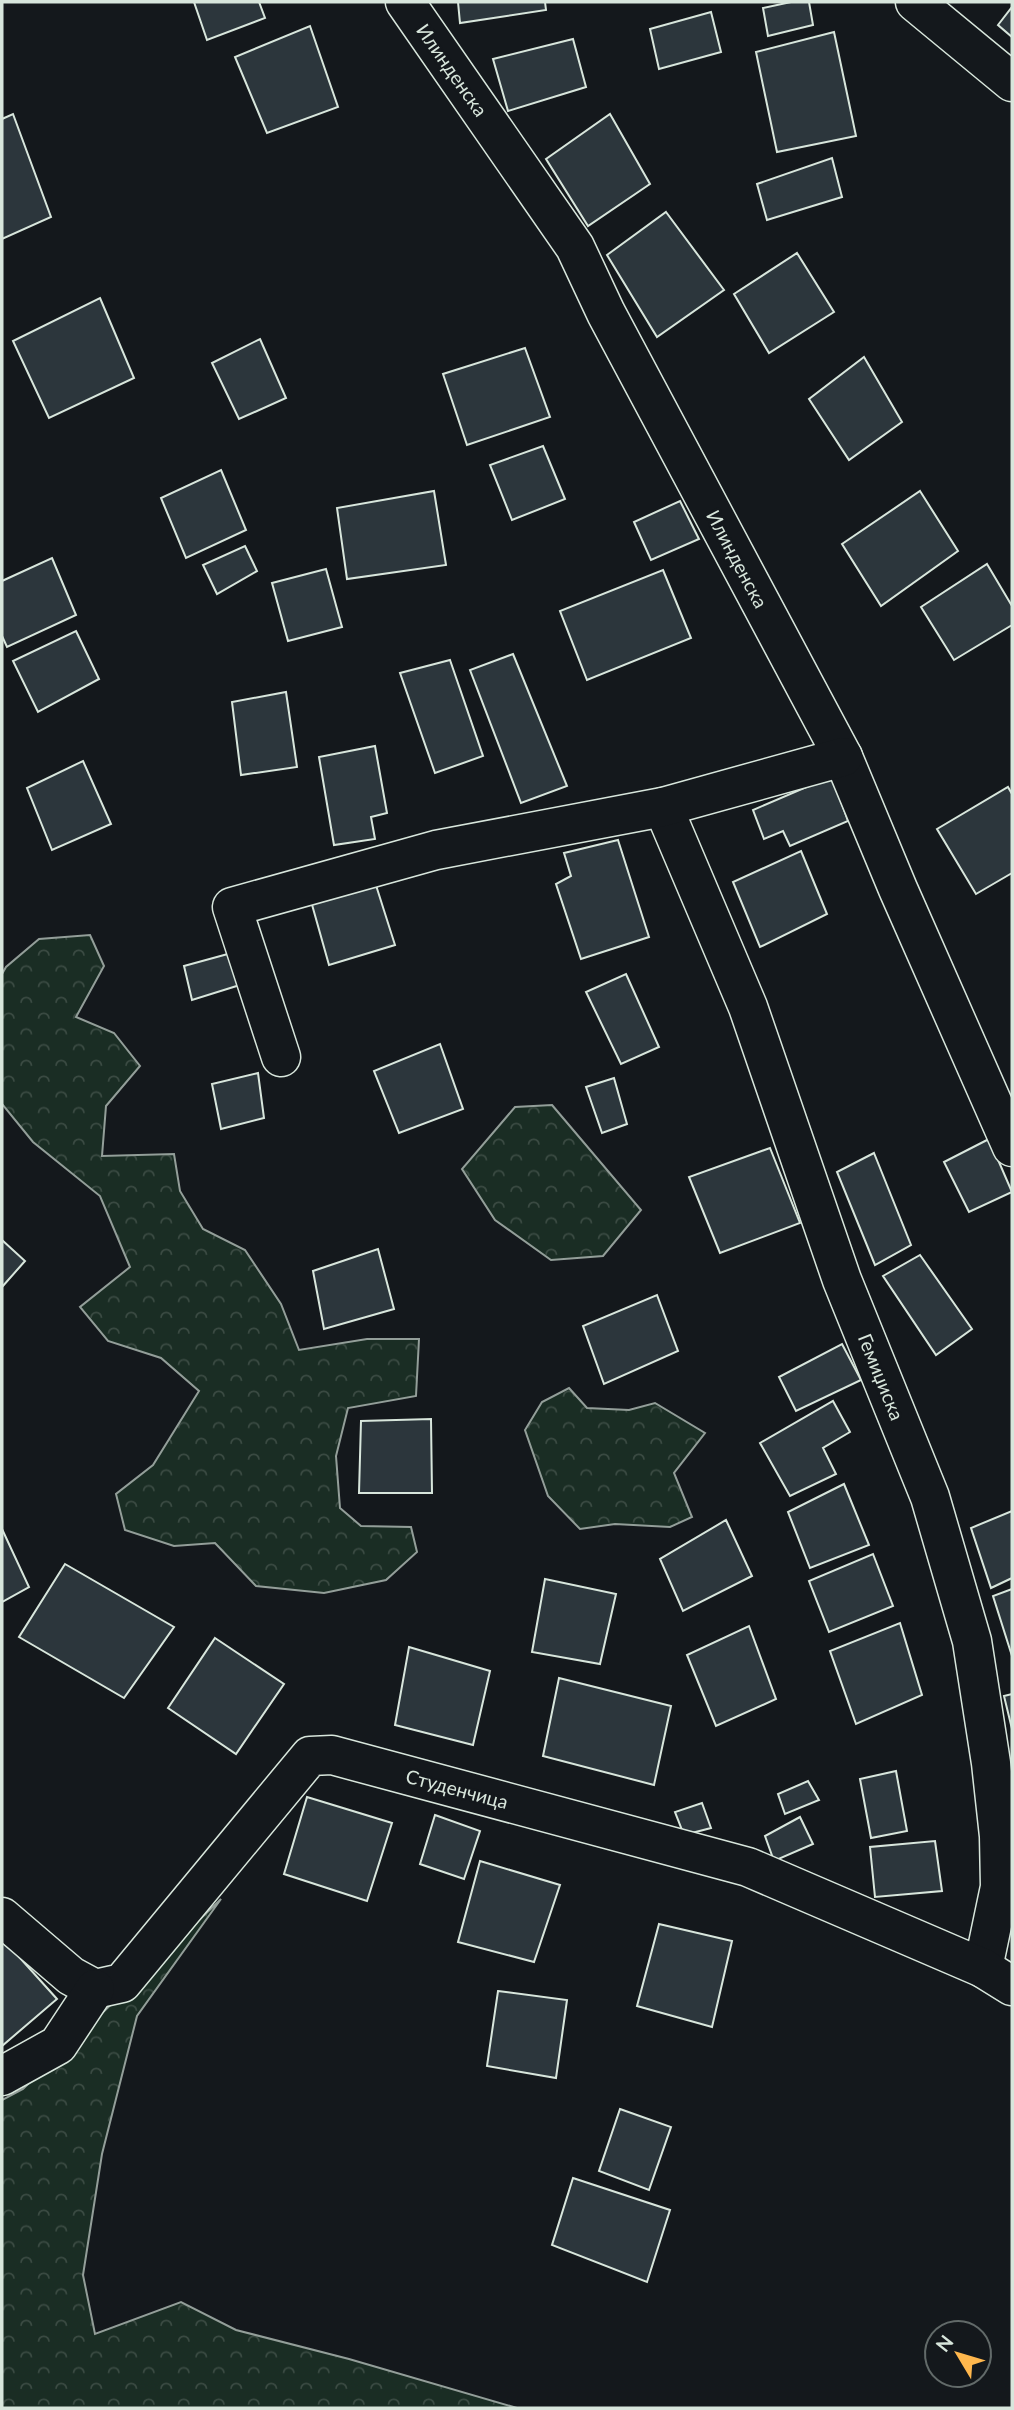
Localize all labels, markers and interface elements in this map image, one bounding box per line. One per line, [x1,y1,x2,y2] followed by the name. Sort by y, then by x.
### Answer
[412,19,493,120] street label: Илинденска
[702,506,773,612] street label: Илинденска
[854,1330,909,1423] street label: Гемиџиска
[404,1764,511,1813] street label: Студенчица
[923,2319,993,2389] north arrow
[931,2330,958,2356] text: N

